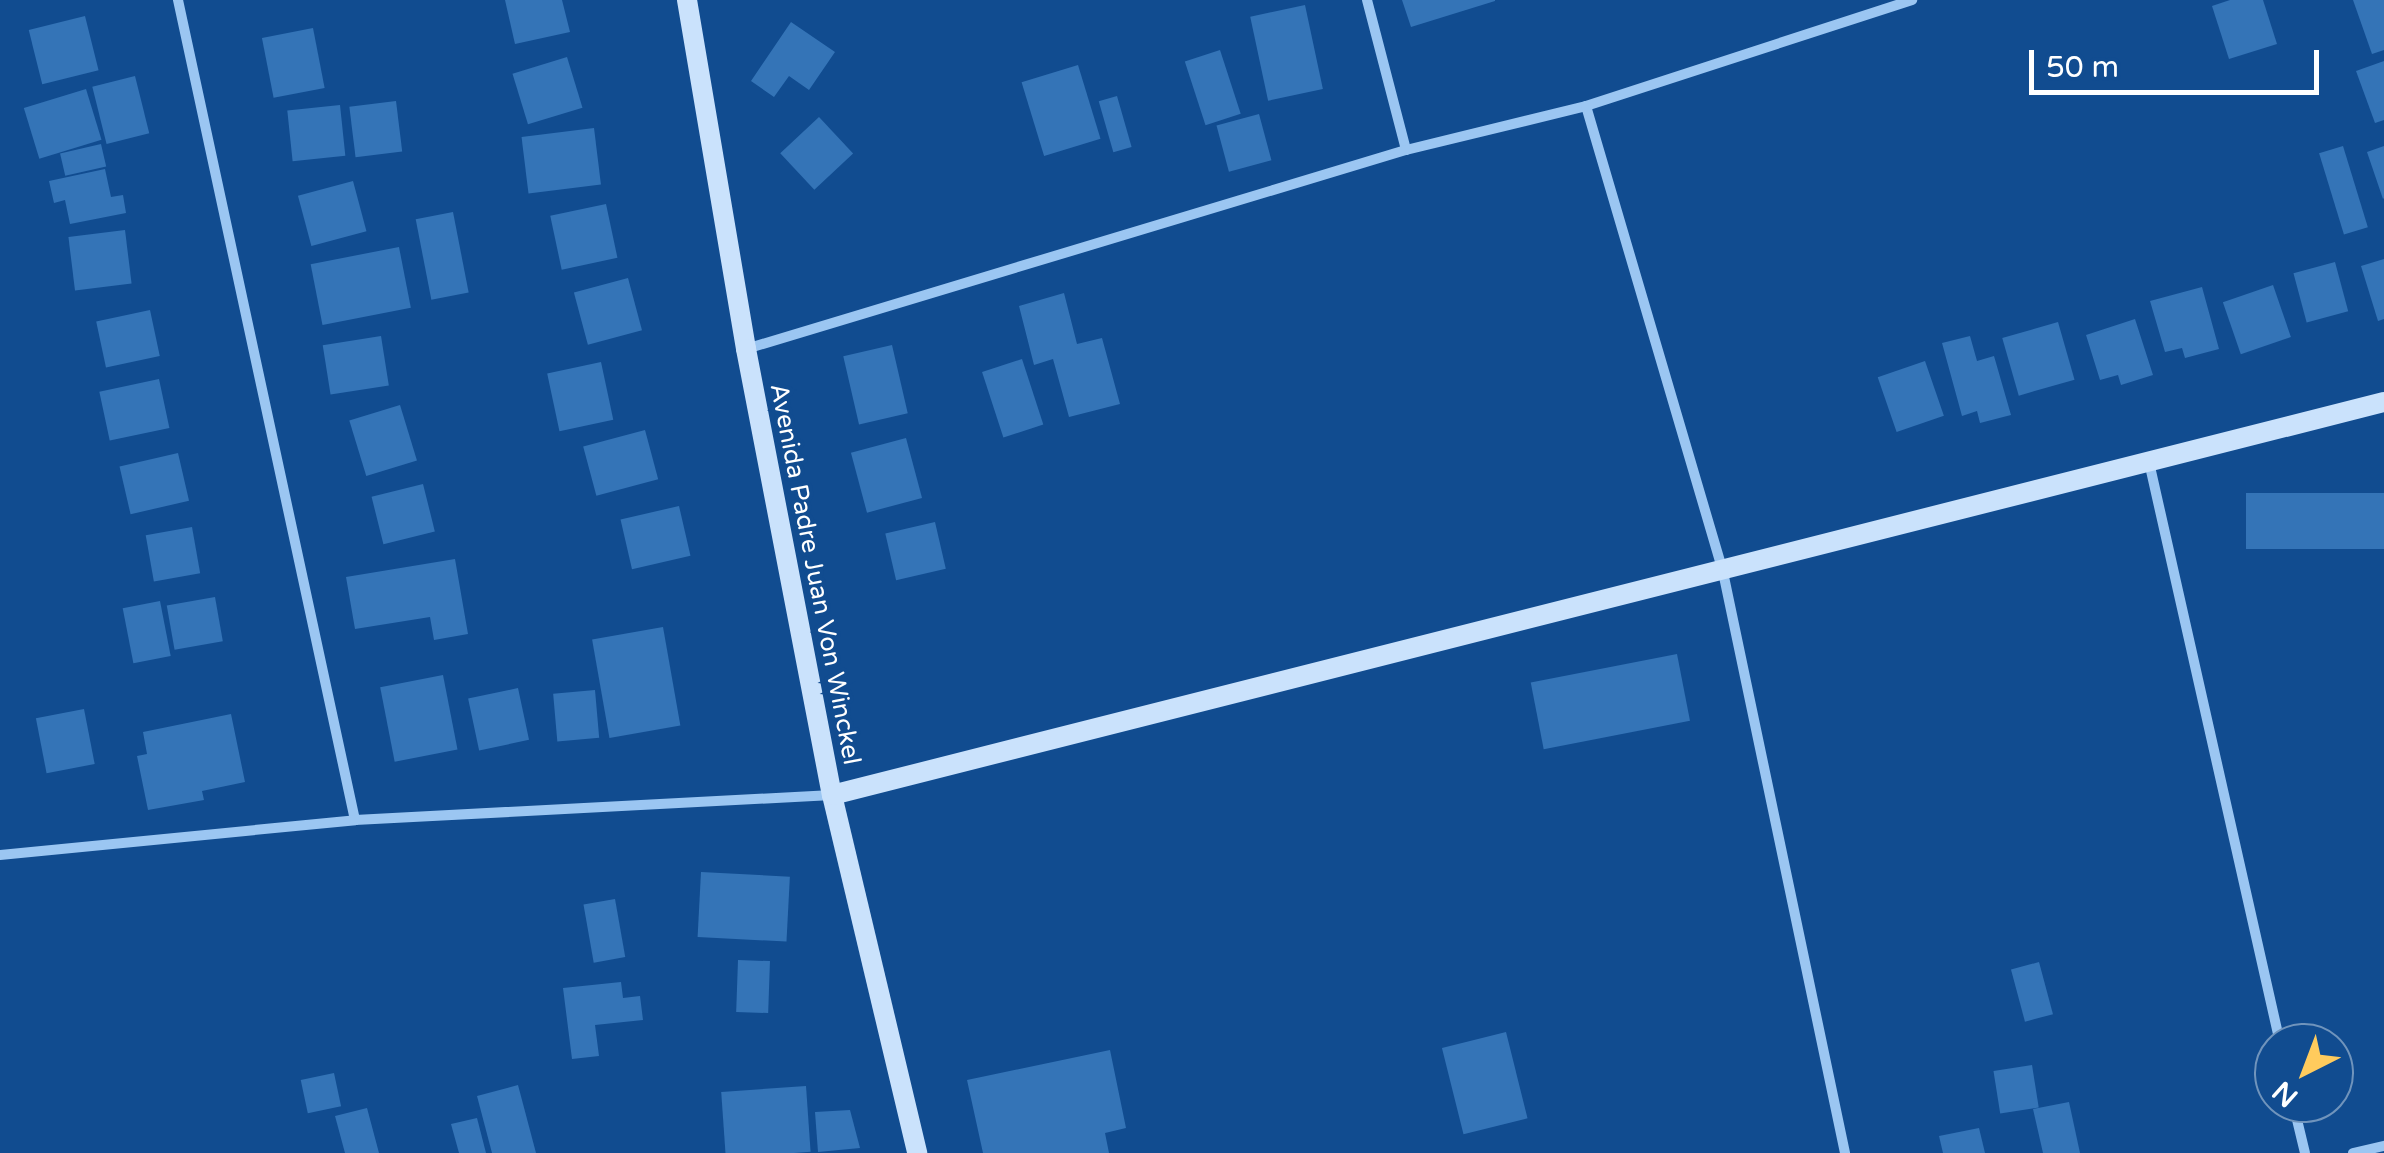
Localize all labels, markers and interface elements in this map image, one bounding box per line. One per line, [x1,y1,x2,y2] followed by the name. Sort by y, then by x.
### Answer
[2034,30,2324,92] scale bar
[2046,49,2119,86] text: 50 m
[763,381,867,767] street label: Avenida Padre Juan Von Winckel
[2254,1023,2354,1123] north arrow
[2266,1074,2305,1114] text: N

